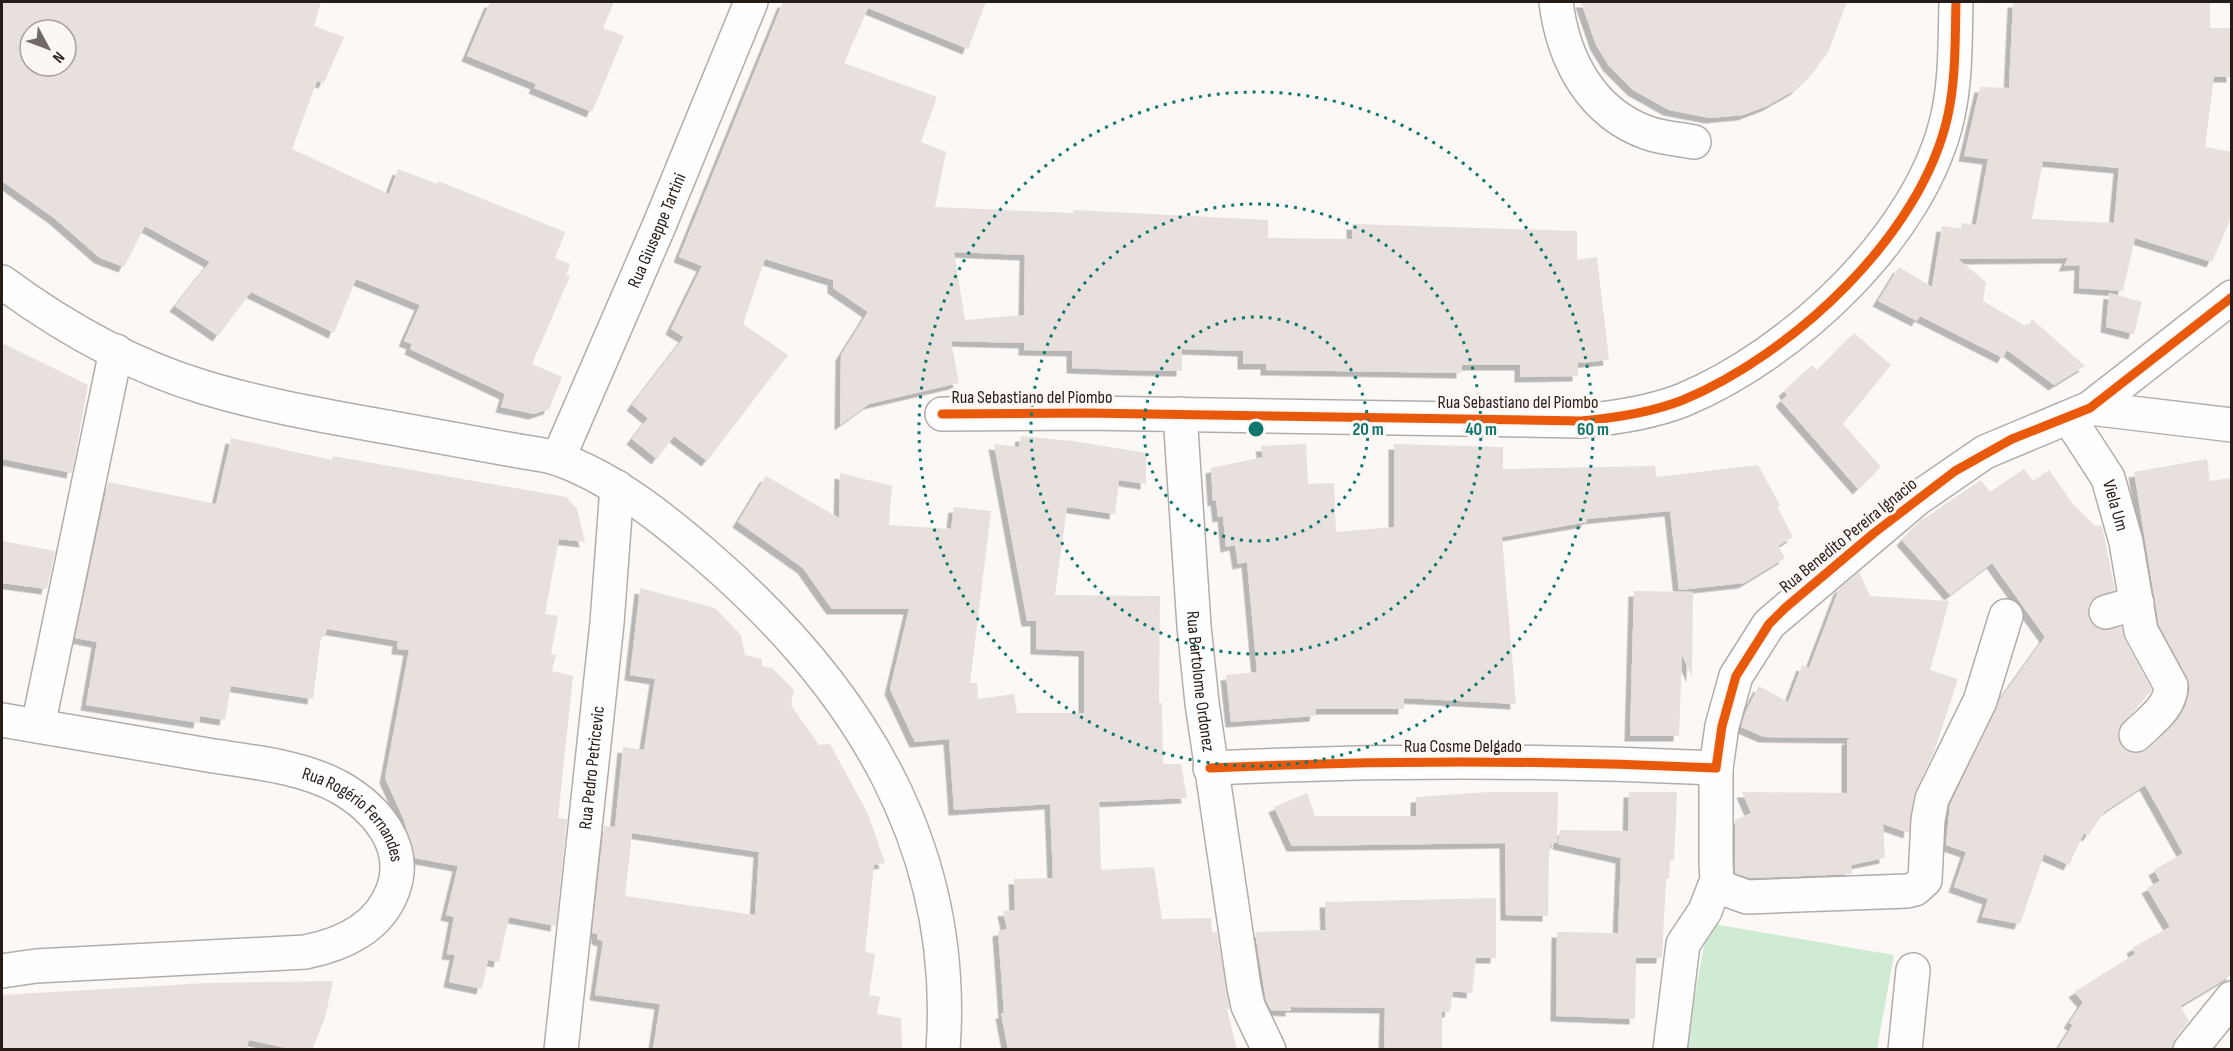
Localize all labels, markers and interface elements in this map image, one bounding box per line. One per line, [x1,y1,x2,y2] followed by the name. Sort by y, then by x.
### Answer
[18,18,78,78] north arrow
[48,47,68,66] text: N
[623,170,691,291] street label: Rua Giuseppe Tartini
[951,387,1113,408] street label: Rua Sebastiano del Piombo
[1437,392,1599,413] street label: Rua Sebastiano del Piombo
[1246,419,1266,439] centre of rings
[1352,419,1384,440] text: 20 m
[1465,419,1497,440] text: 40 m
[1577,419,1609,440] text: 60 m
[1775,473,1921,597] street label: Rua Benedito Pereira Ignacio
[2098,477,2132,534] street label: Viela Um
[1182,610,1219,754] street label: Rua Bartolome Ordonez
[575,705,609,830] street label: Rua Pedro Petricevic
[1404,736,1522,757] street label: Rua Cosme Delgado
[300,763,407,863] street label: Rua Rogério Fernandes

